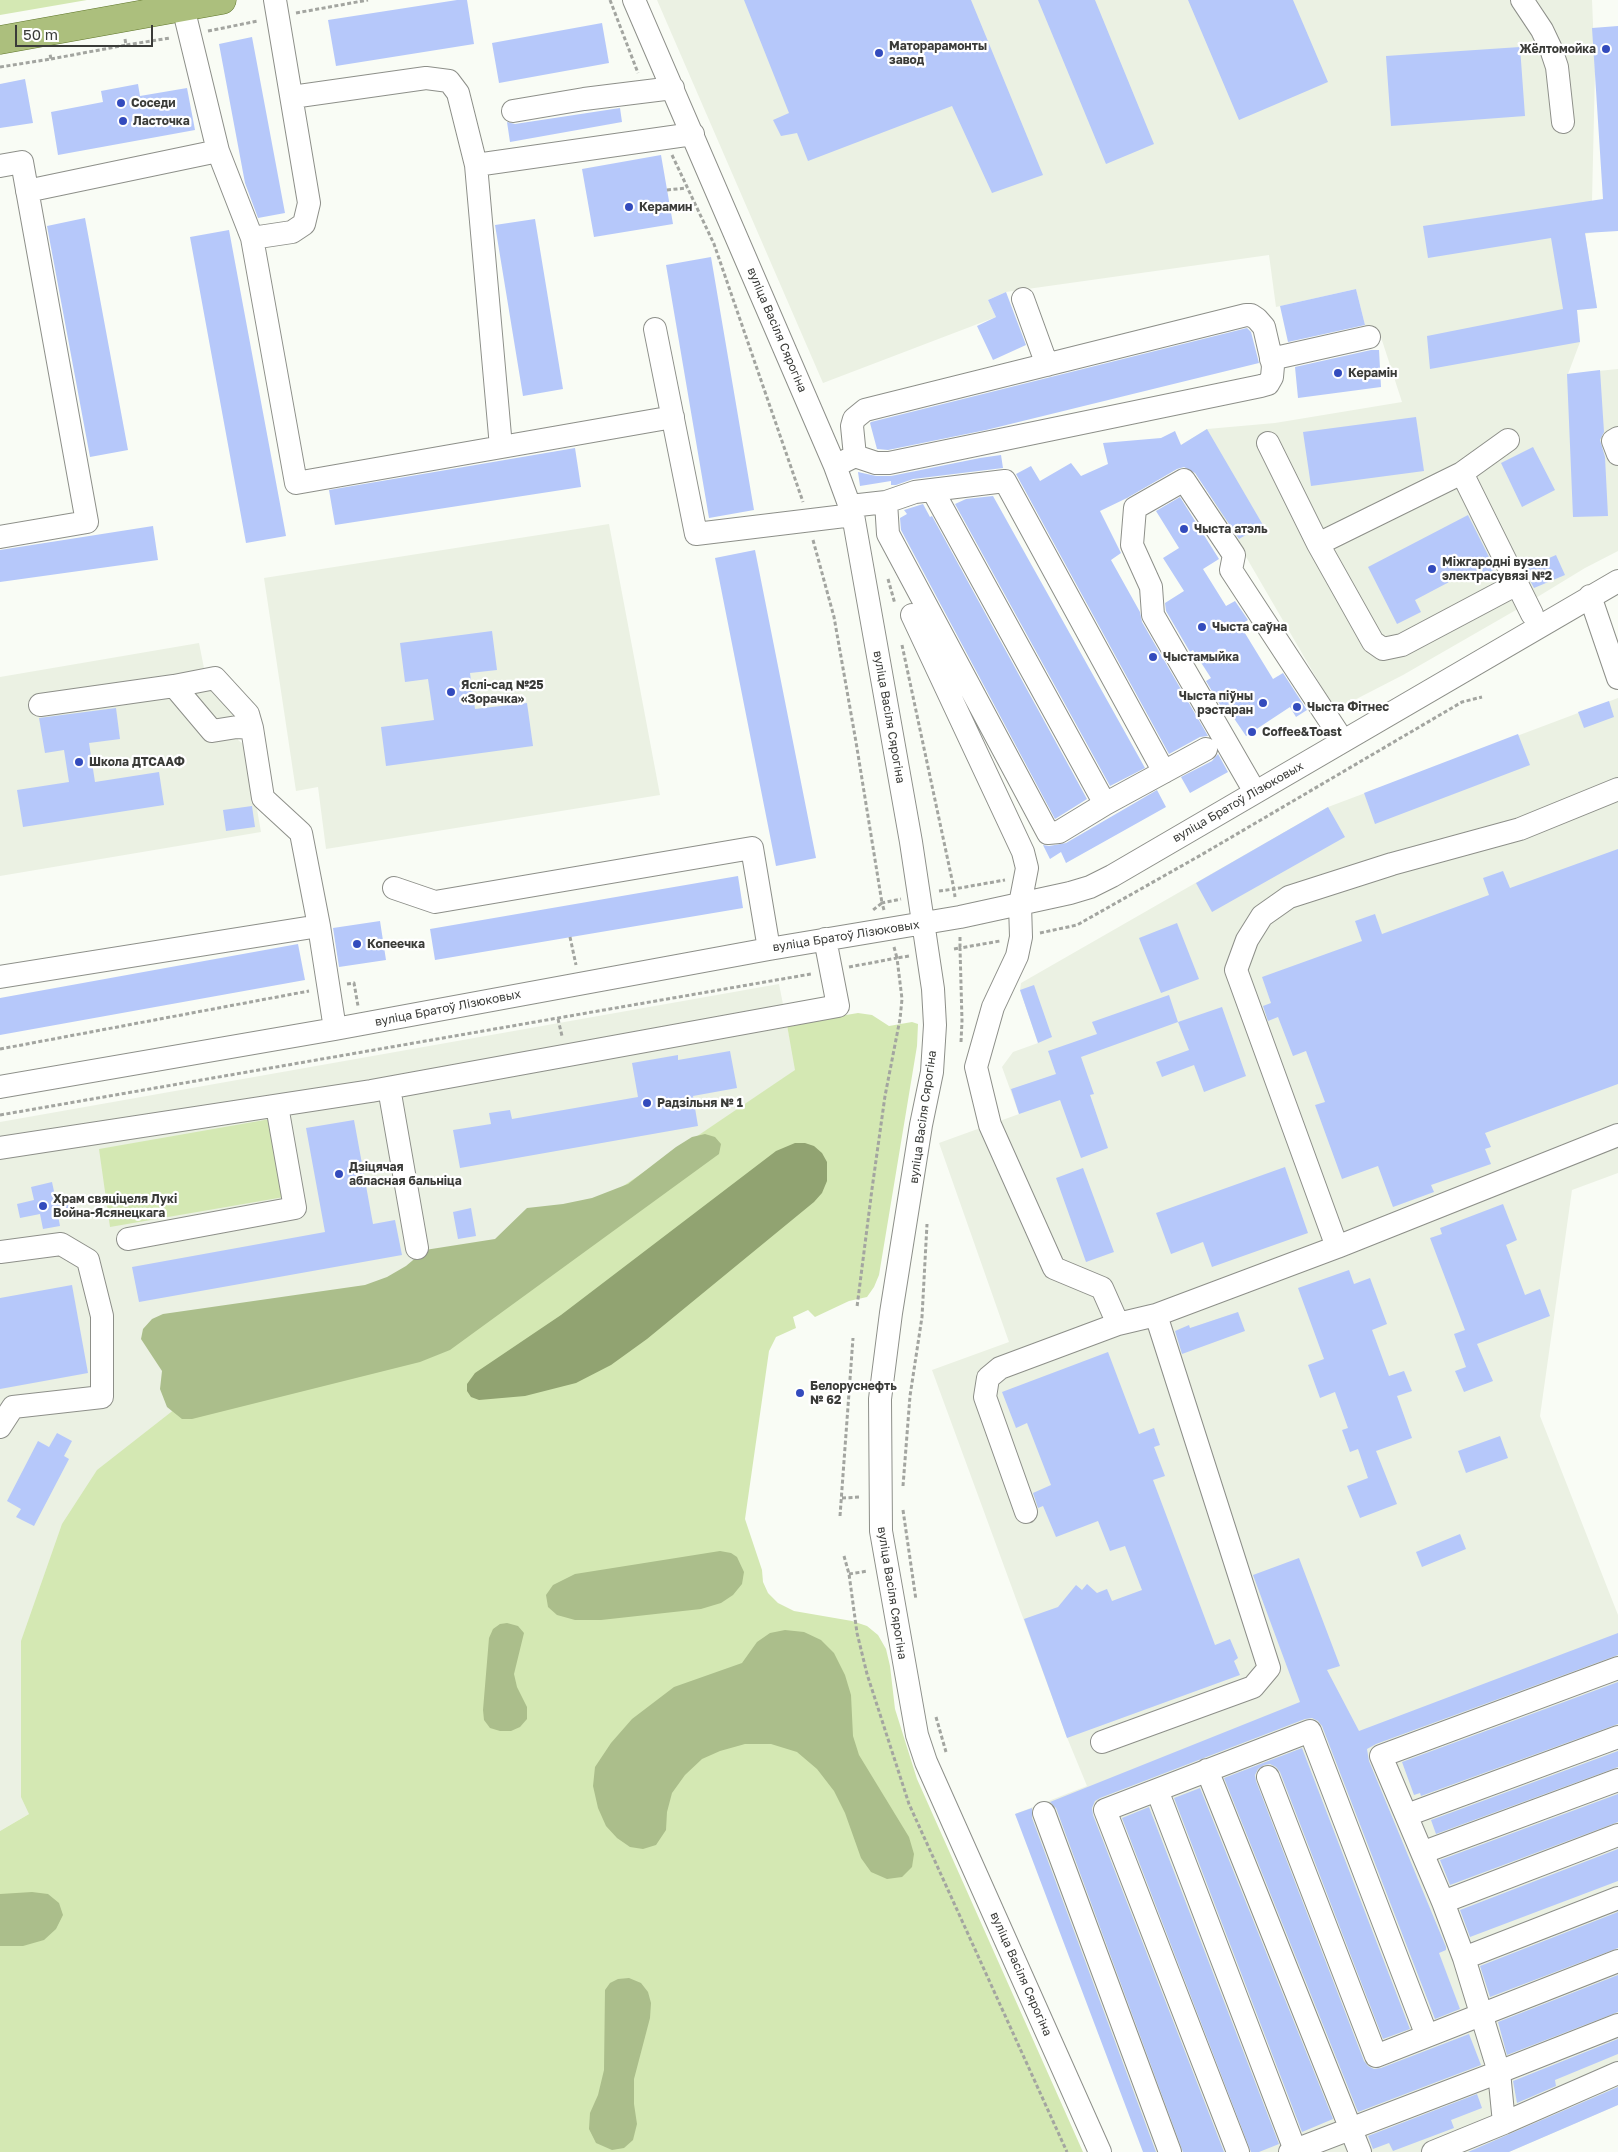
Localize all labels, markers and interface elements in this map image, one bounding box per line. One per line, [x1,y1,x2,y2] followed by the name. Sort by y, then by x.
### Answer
[18,15,155,47] scale bar
[23,25,58,43] text: 50 m
[889,39,987,67] place label: Маторарамонты завод
[1520,42,1596,56] place label: Жёлтомойка
[1600,43,1612,55] marker: Жёлтомойка
[873,47,885,59] marker: Маторарамонты завод
[131,96,175,110] place label: Соседи
[115,97,127,109] marker: Соседи
[133,114,190,128] place label: Ласточка
[117,115,129,127] marker: Ласточка
[639,200,692,214] place label: Керамин
[623,201,635,213] marker: Керамин
[744,265,810,395] street label: вуліца Васіля Сярогіна
[1348,366,1397,380] place label: Керамін
[1332,367,1344,379] marker: Керамін
[1194,522,1268,536] place label: Чыста атэль
[1178,523,1190,535] marker: Чыста атэль
[1442,555,1552,583] place label: Міжгародні вузел электрасувязі №2
[1426,563,1438,575] marker: Міжгародні вузел электрасувязі №2
[1212,620,1287,634] place label: Чыста саўна
[1196,621,1208,633] marker: Чыста саўна
[870,650,908,784] street label: вуліца Васіля Сярогіна
[1163,650,1239,664] place label: Чыстамыйка
[1147,651,1159,663] marker: Чыстамыйка
[461,678,544,706] place label: Яслі-сад №25 «Зорачка»
[445,686,457,698] marker: Яслі-сад №25 «Зорачка»
[1179,689,1253,717] place label: Чыста піўны рэстаран
[1257,697,1269,709] marker: Чыста піўны рэстаран
[1307,700,1389,714] place label: Чыста Фітнес
[1291,701,1303,713] marker: Чыста Фітнес
[1262,725,1342,739] place label: Coffee&Toast
[1246,726,1258,738] marker: Coffee&Toast
[89,755,185,769] place label: Школа ДТСААФ
[73,756,85,768] marker: Школа ДТСААФ
[1170,759,1306,845] street label: вуліца Братоў Лізюковых
[772,917,920,955] street label: вуліца Братоў Лізюковых
[367,937,425,951] place label: Копеечка
[351,938,363,950] marker: Копеечка
[374,987,522,1029] street label: вуліца Братоў Лізюковых
[907,1049,939,1185] street label: вуліца Васіля Сярогіна
[657,1096,743,1110] place label: Радзільня № 1
[641,1097,653,1109] marker: Радзільня № 1
[349,1160,462,1188] place label: Дзіцячая абласная бальніца
[333,1168,345,1180] marker: Дзіцячая абласная бальніца
[53,1192,177,1220] place label: Храм свяціцеля Лукі Война-Ясянецкага
[37,1200,49,1212] marker: Храм свяціцеля Лукі Война-Ясянецкага
[810,1379,897,1407] place label: Белоруснефть № 62
[794,1387,806,1399] marker: Белоруснефть № 62
[874,1525,910,1661] street label: вуліца Васіля Сярогіна
[987,1910,1055,2038] street label: вуліца Васіля Сярогіна

